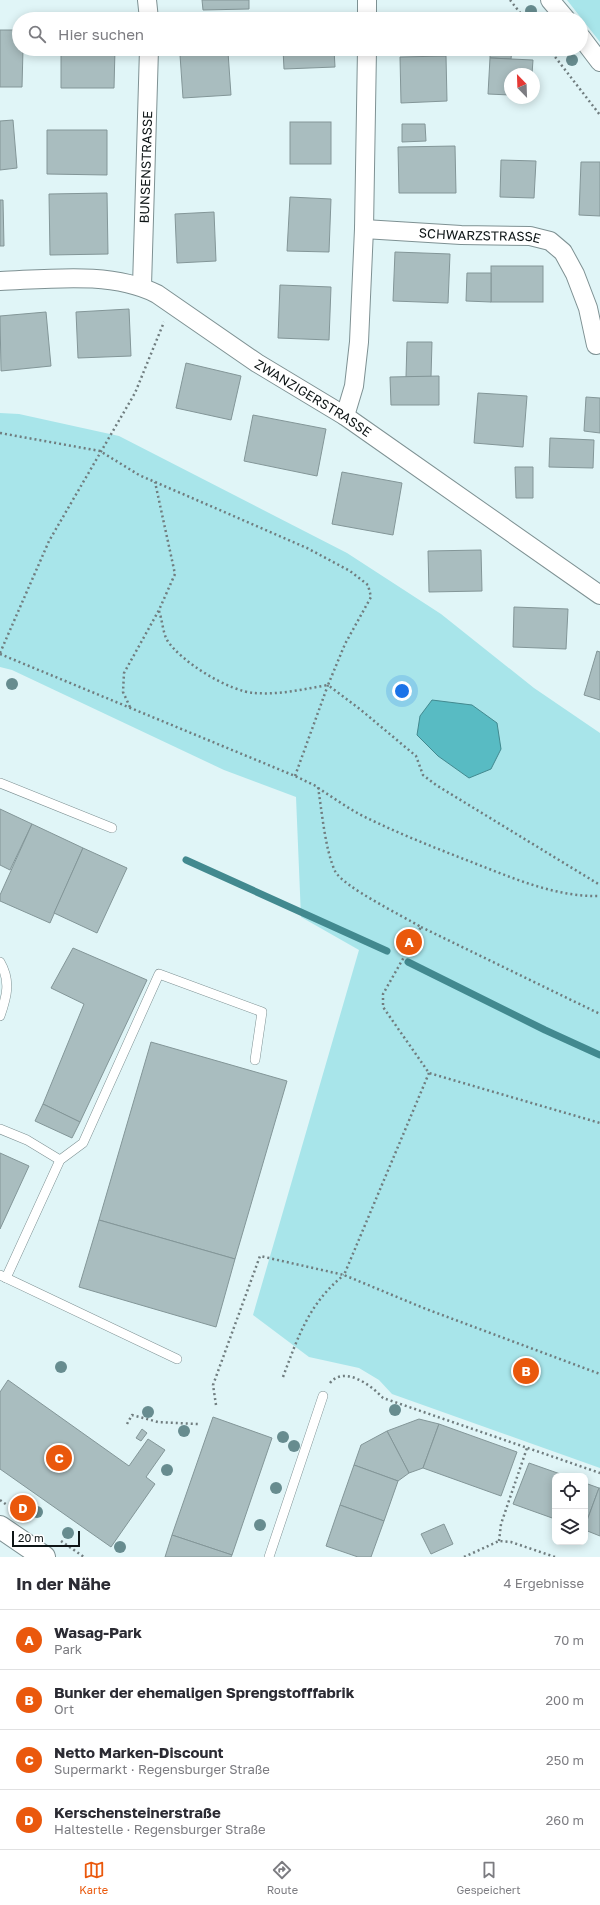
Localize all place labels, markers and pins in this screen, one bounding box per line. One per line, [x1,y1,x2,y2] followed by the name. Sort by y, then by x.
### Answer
[396,927,422,957] pin: A
[513,1356,539,1386] pin: B
[46,1443,72,1473] pin: C
[10,1493,36,1523] pin: D

